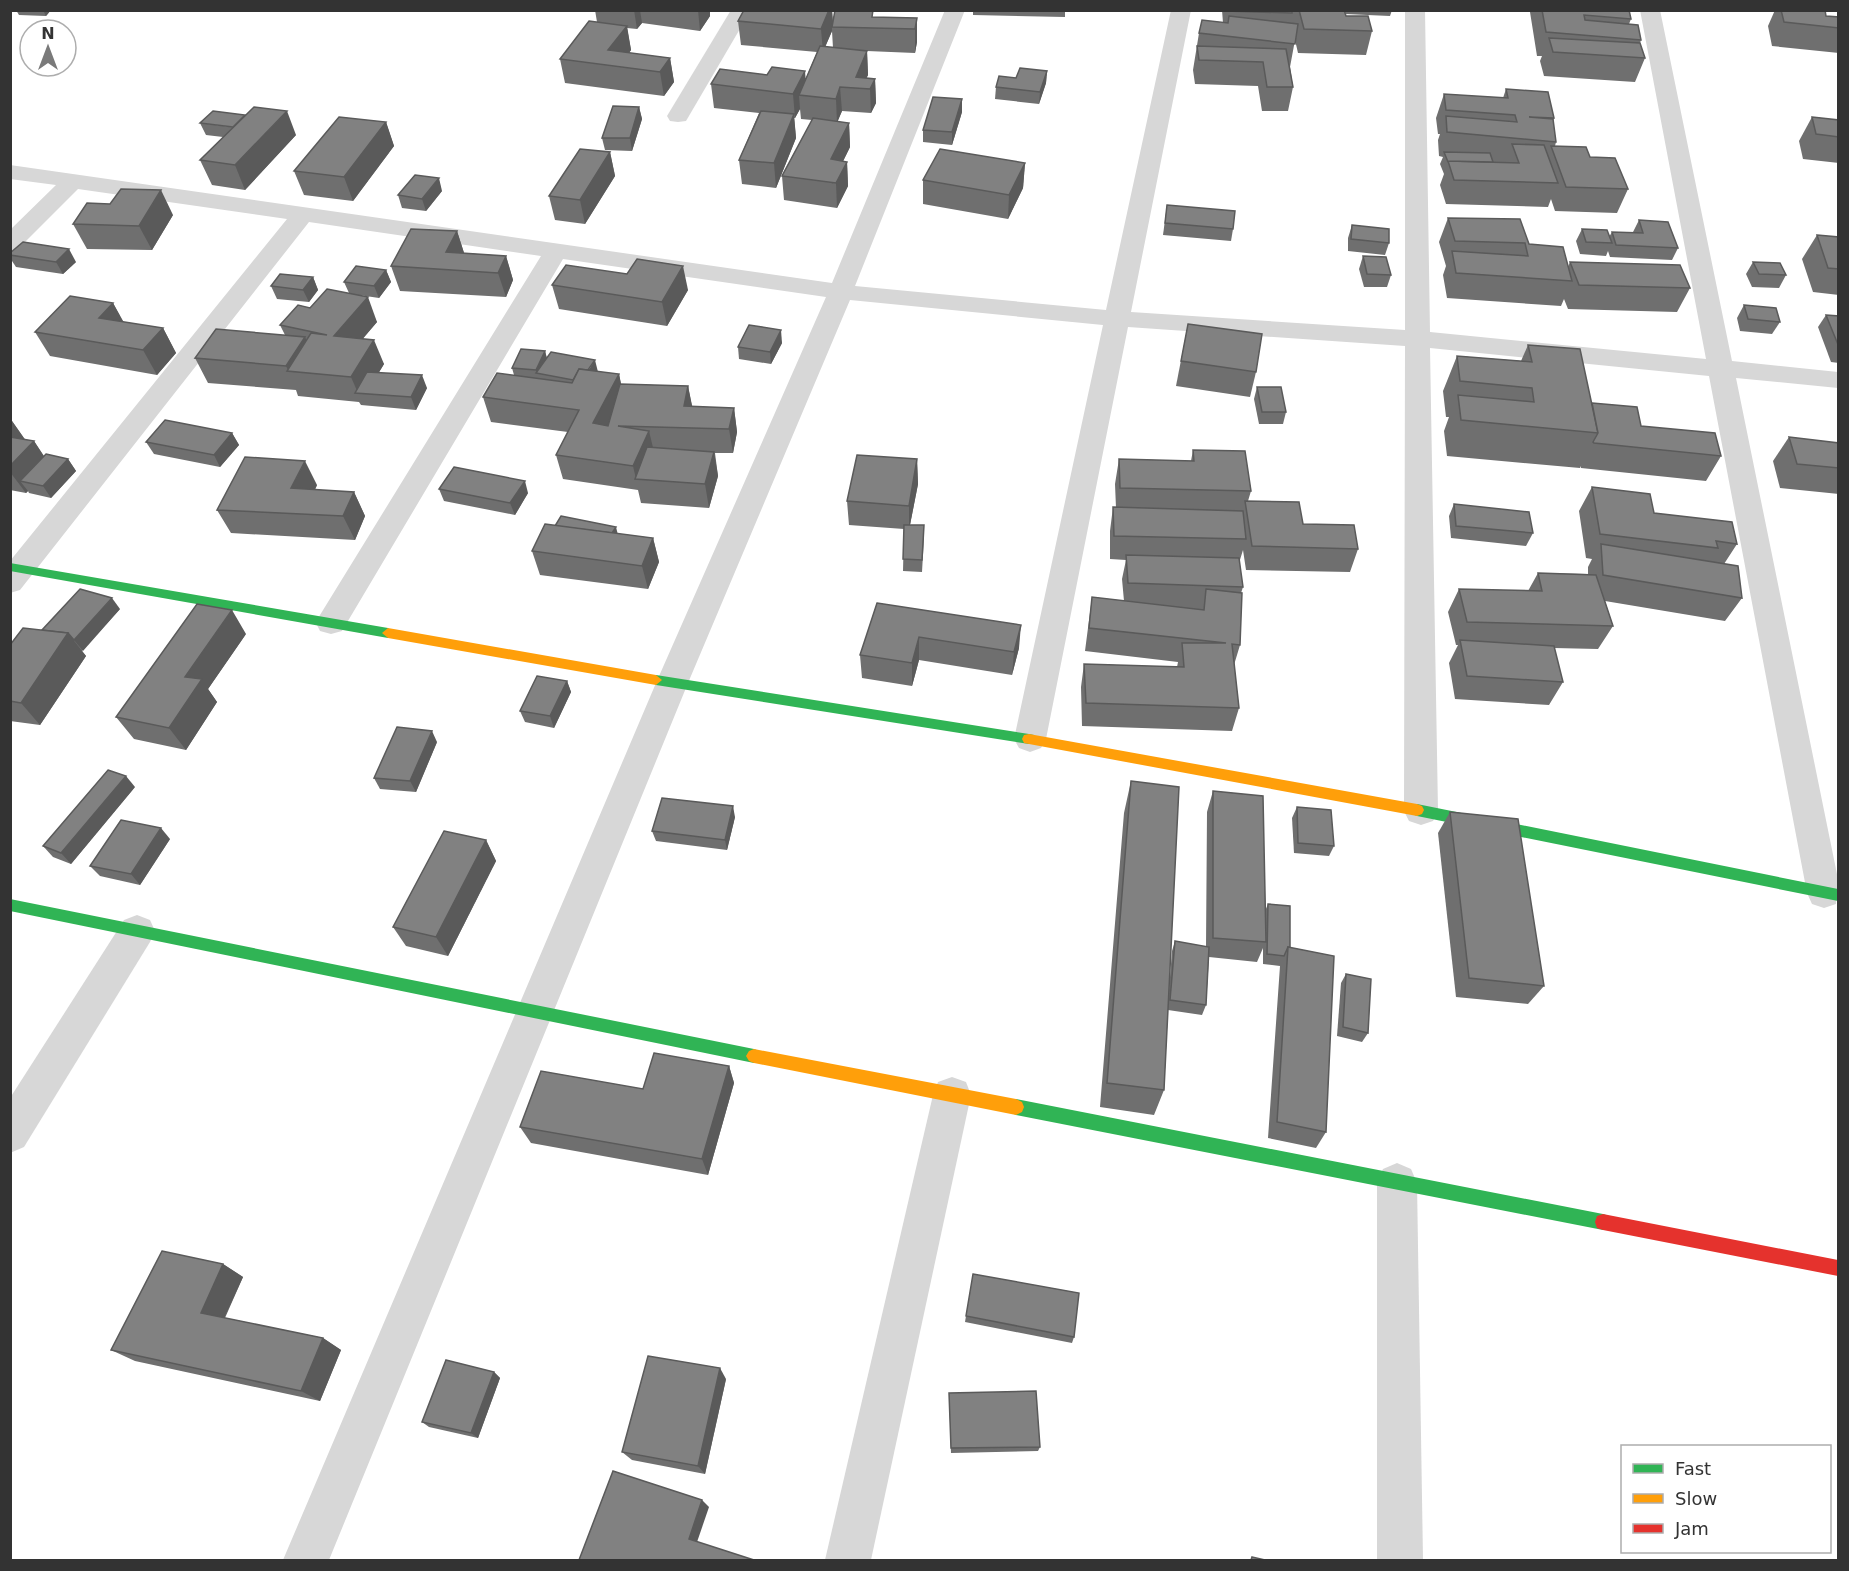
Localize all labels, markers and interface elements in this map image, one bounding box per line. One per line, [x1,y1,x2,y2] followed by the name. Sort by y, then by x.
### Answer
[18,18,78,78] north arrow
[41,24,55,43] text: N
[1621,1445,1831,1553] legend
[1675,1458,1711,1479] text: Fast
[1675,1488,1717,1509] text: Slow
[1674,1518,1709,1539] text: Jam

